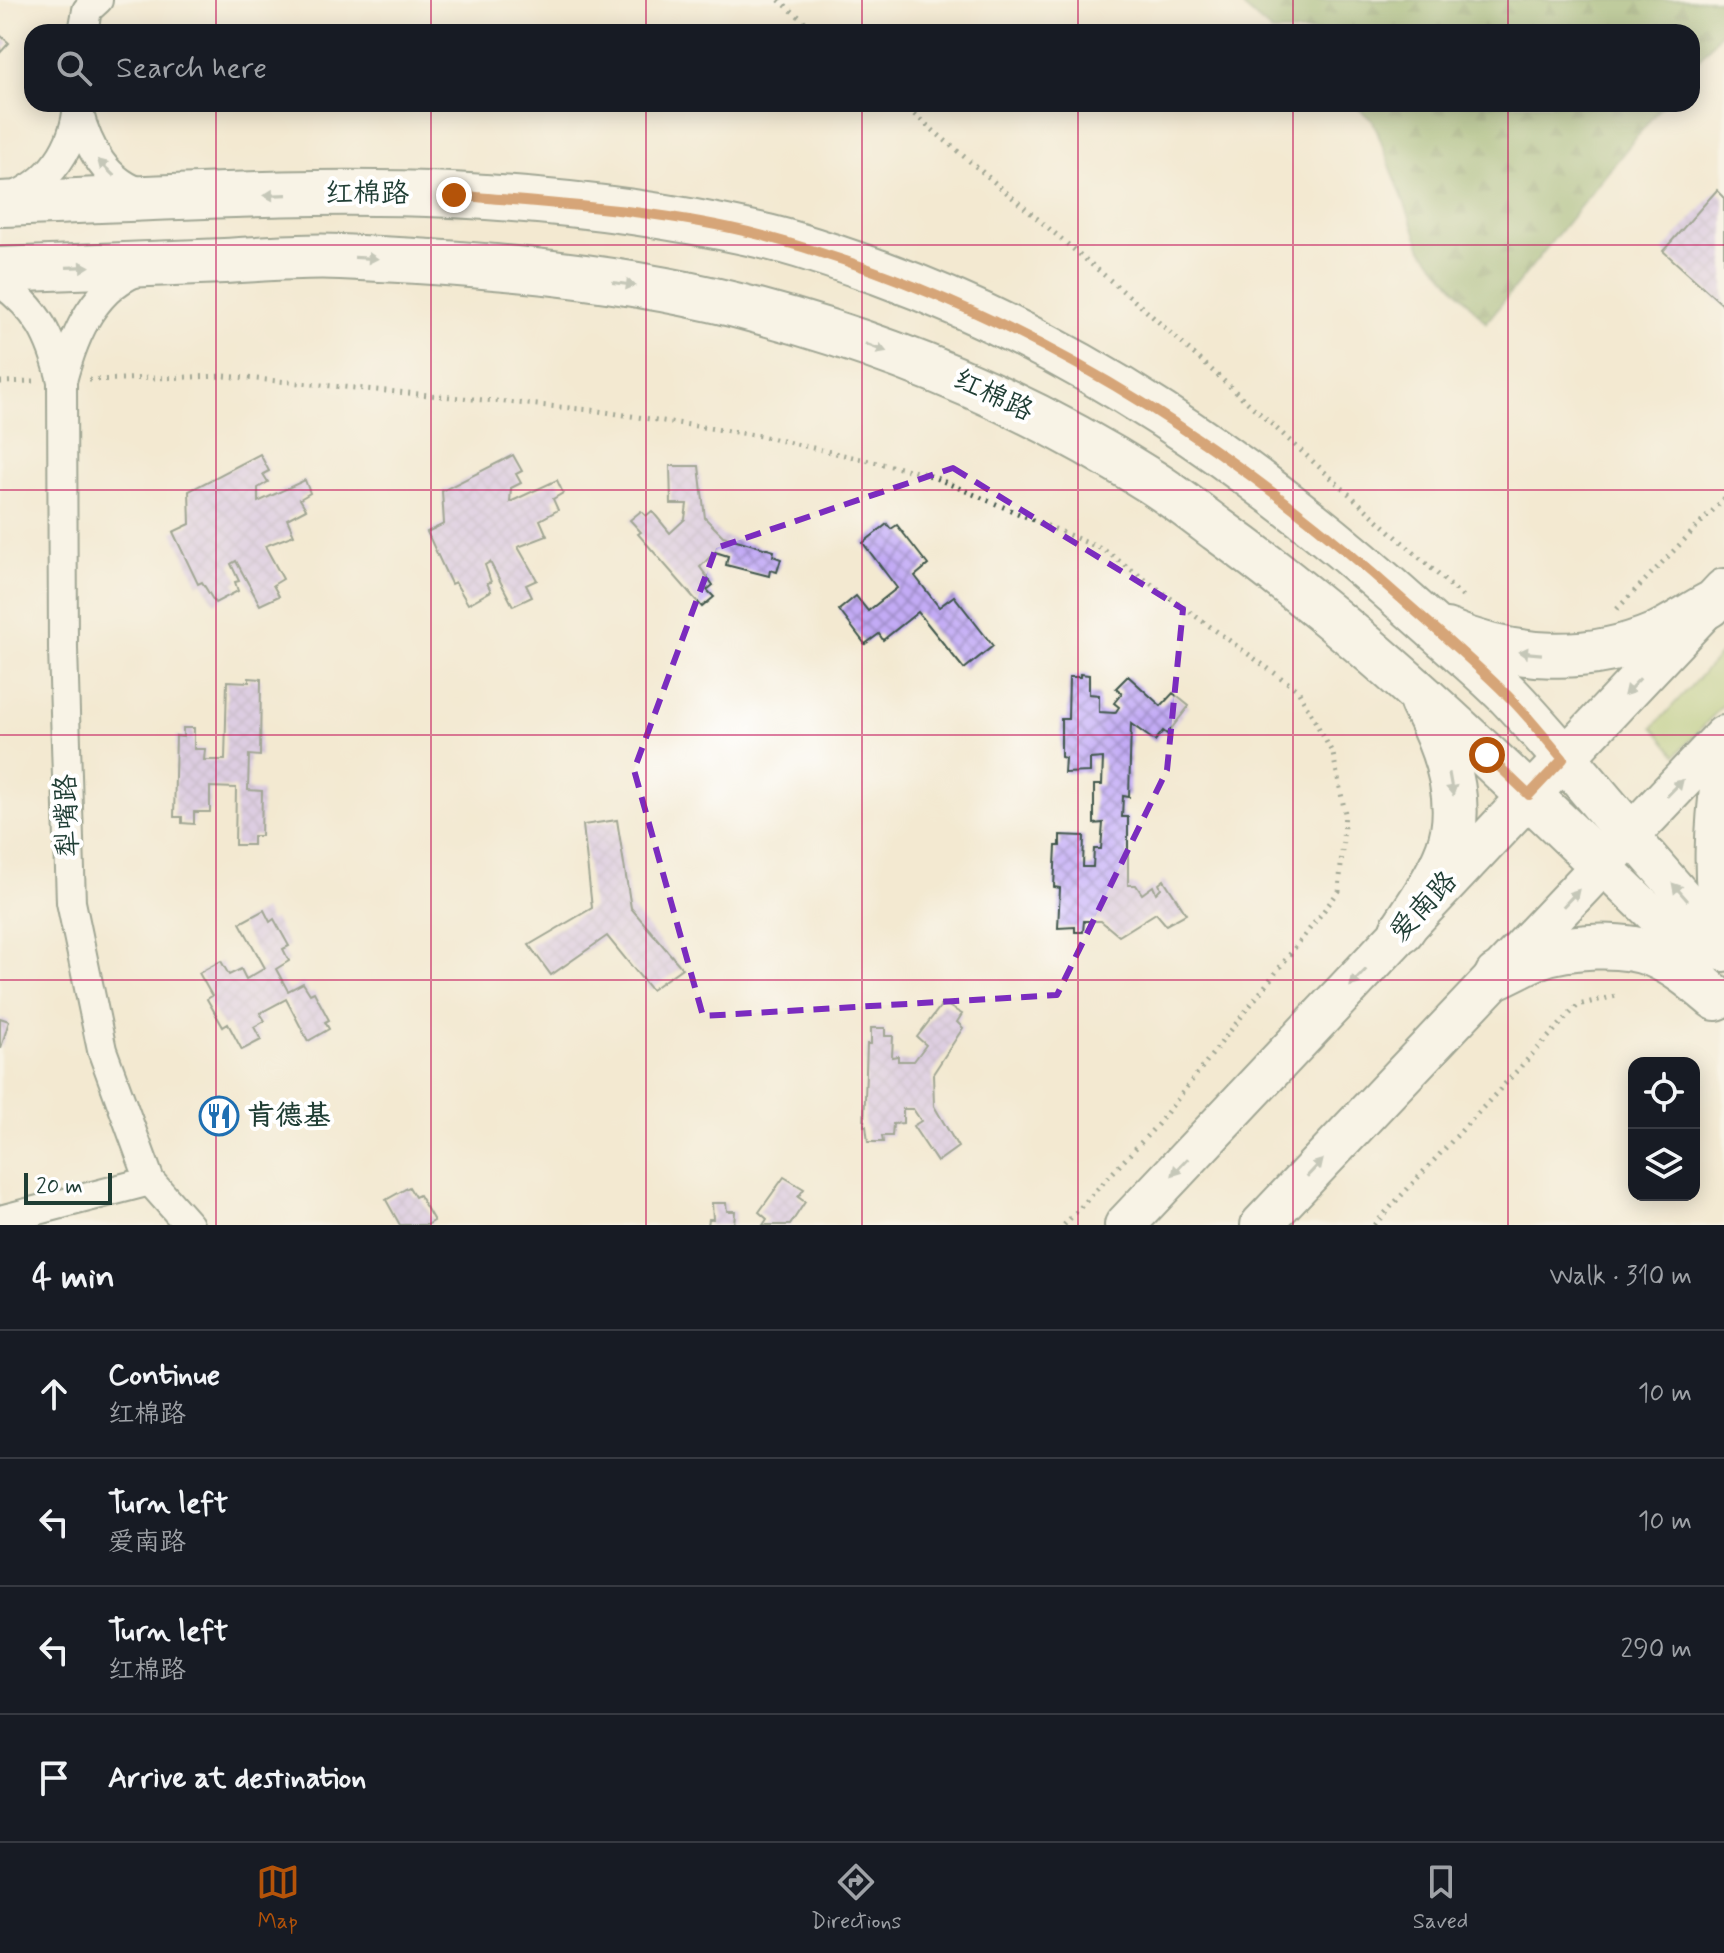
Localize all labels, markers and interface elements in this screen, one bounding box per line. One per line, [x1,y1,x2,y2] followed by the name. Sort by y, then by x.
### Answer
[24,24,1700,112] search box
[52,46,96,90] icon: search
[116,49,267,88] text: Search here
[96,158,115,177] one-way arrow
[325,176,409,213] street label: 红棉路
[436,177,472,213] route end
[262,189,287,202] one-way arrow
[354,252,379,265] one-way arrow
[66,260,91,273] one-way arrow
[612,278,637,291] one-way arrow
[864,342,888,355] one-way arrow
[947,361,1039,431] street label: 红棉路
[1517,646,1542,659] one-way arrow
[1624,677,1642,696] one-way arrow
[1469,737,1505,773] route start
[1445,772,1457,797] one-way arrow
[48,773,88,859] street label: 犁嘴路
[1665,779,1684,798] one-way arrow
[1382,864,1466,950] street label: 爱南路
[1672,883,1689,903] one-way arrow
[1561,889,1579,908] one-way arrow
[1349,968,1367,987] one-way arrow
[1628,1057,1700,1201] map controls
[1628,1057,1700,1129] button: locate
[198,1095,240,1137] restaurant icon: 肯德基
[247,1098,331,1135] place label: 肯德基
[1628,1129,1700,1201] button: layers
[1171,1157,1189,1176] one-way arrow
[1305,1159,1323,1178] one-way arrow
[24,1169,112,1205] scale bar
[36,1173,83,1201] text: 20 m
[32,1255,115,1300] text: 4 min
[1550,1260,1692,1294] text: Walk · 310 m
[108,1356,220,1395] text: Continue
[32,1372,76,1416] icon: ahead
[1638,1377,1692,1411] text: 10 m
[108,1398,186,1432] text: 红棉路
[108,1484,228,1523] text: Turn left
[32,1500,76,1544] icon: left
[1638,1505,1692,1539] text: 10 m
[108,1526,186,1560] text: 爱南路
[108,1612,228,1651] text: Turn left
[32,1628,76,1672] icon: left
[1620,1633,1692,1667] text: 290 m
[108,1654,186,1688] text: 红棉路
[32,1756,76,1800] icon: arrive
[108,1759,366,1798] text: Arrive at destination
[256,1860,300,1936] tab: Map
[811,1860,901,1936] tab: Directions
[1413,1860,1468,1936] tab: Saved

